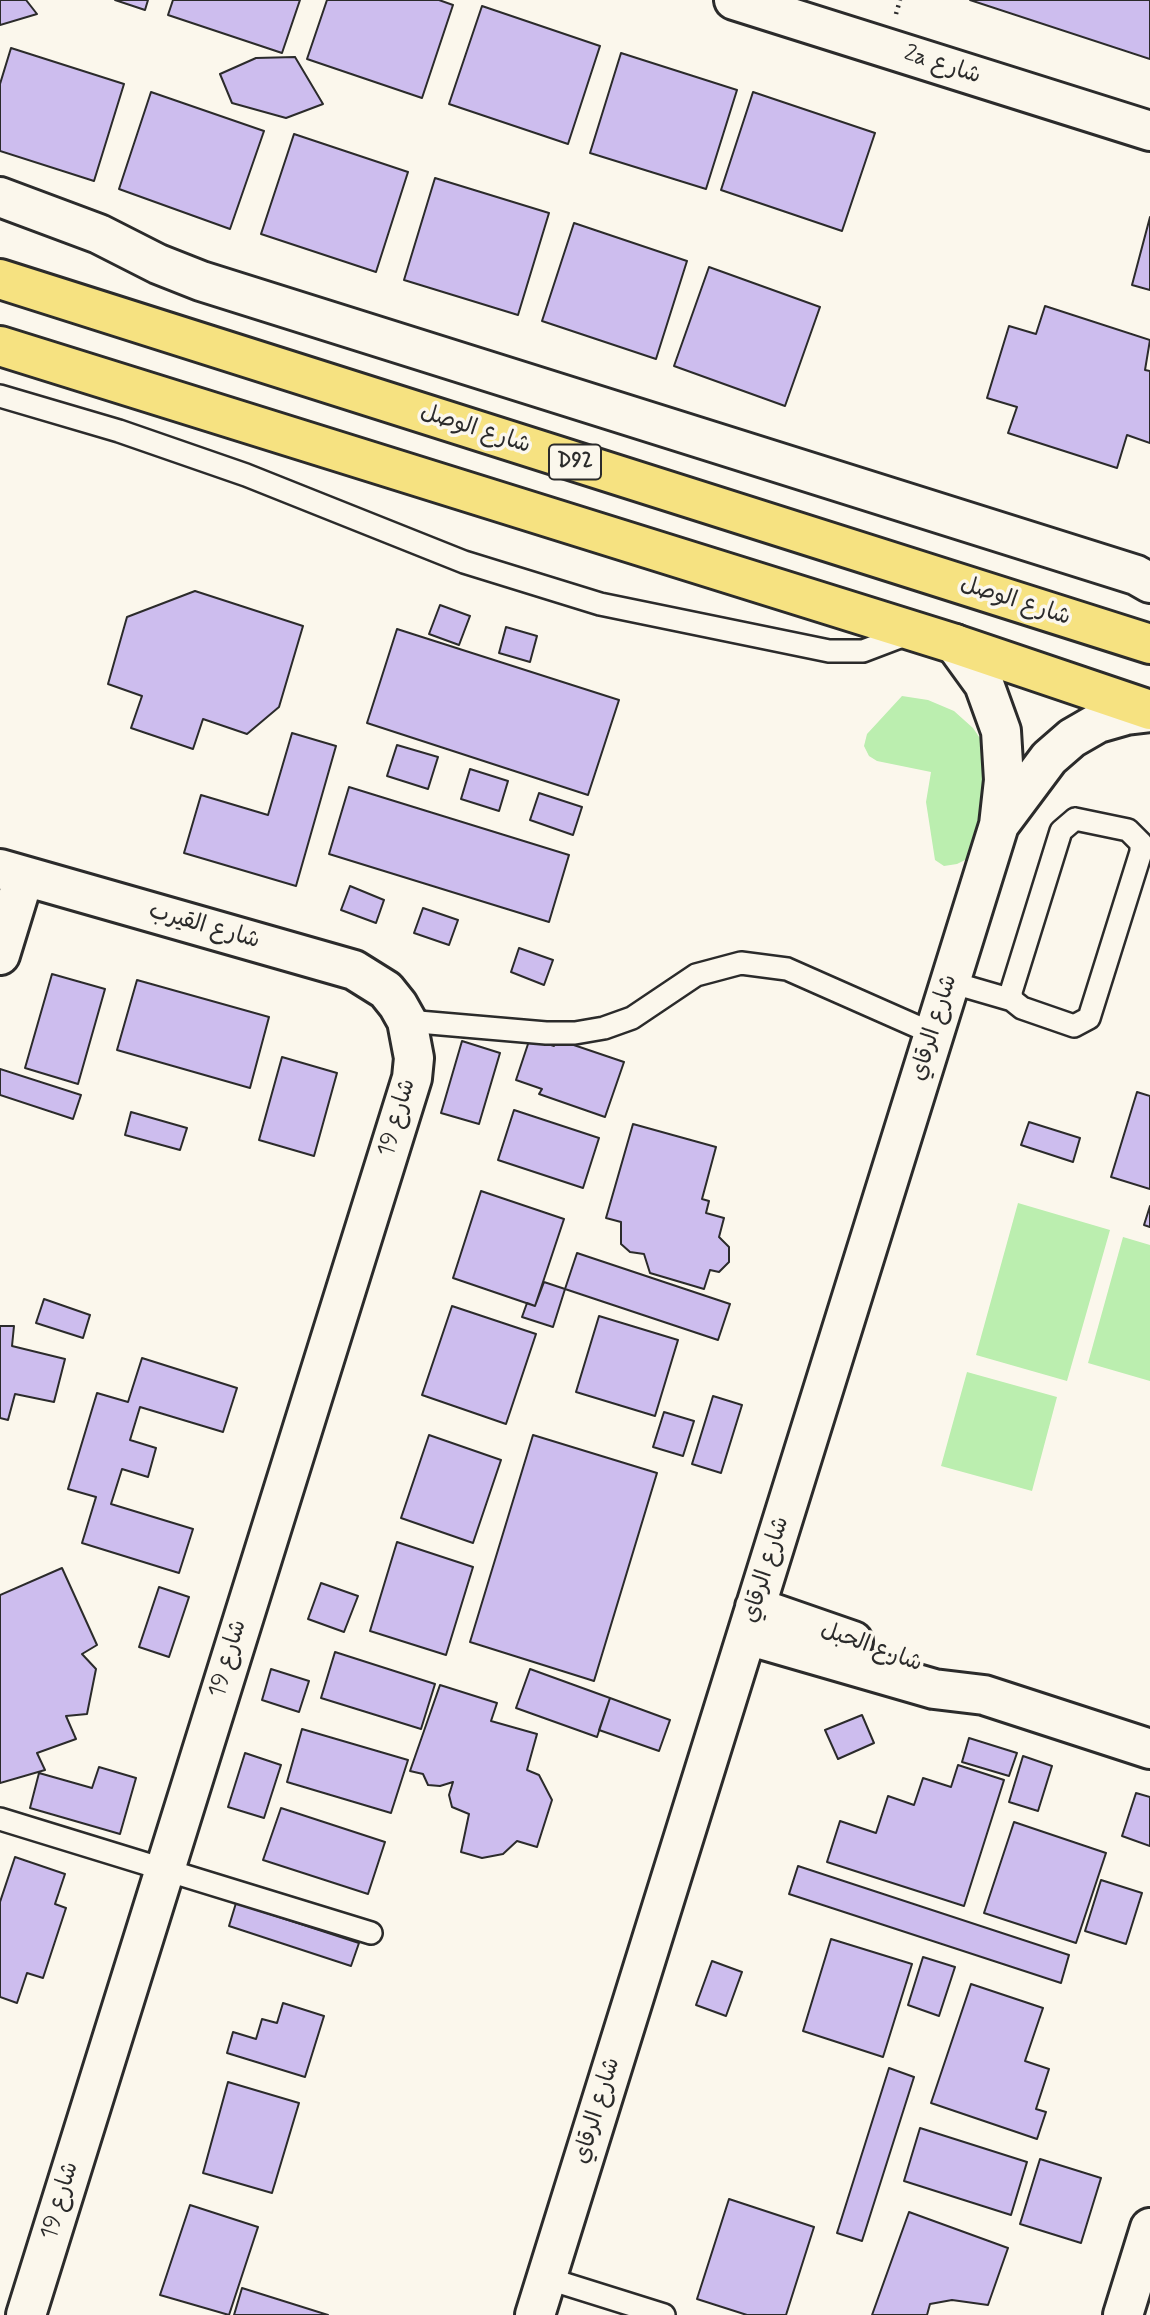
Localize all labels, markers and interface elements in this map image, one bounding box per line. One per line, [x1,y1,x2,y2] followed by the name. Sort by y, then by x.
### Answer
[900,41,984,91] street label: 2a شارع
[416,399,534,461] street label: شارع الوصل
[549,444,601,480] road number: D92
[956,571,1074,633] street label: شارع الوصل
[145,898,263,956] street label: شارع القيرب
[906,972,964,1084] street label: شارع الرقاي
[373,1076,423,1160] street label: شارع 19
[738,1514,796,1626] street label: شارع الرقاي
[204,1617,254,1701] street label: شارع 19
[817,1617,925,1679] street label: شارع الحبل
[569,2055,627,2167] street label: شارع الرقاي
[36,2159,86,2243] street label: شارع 19

